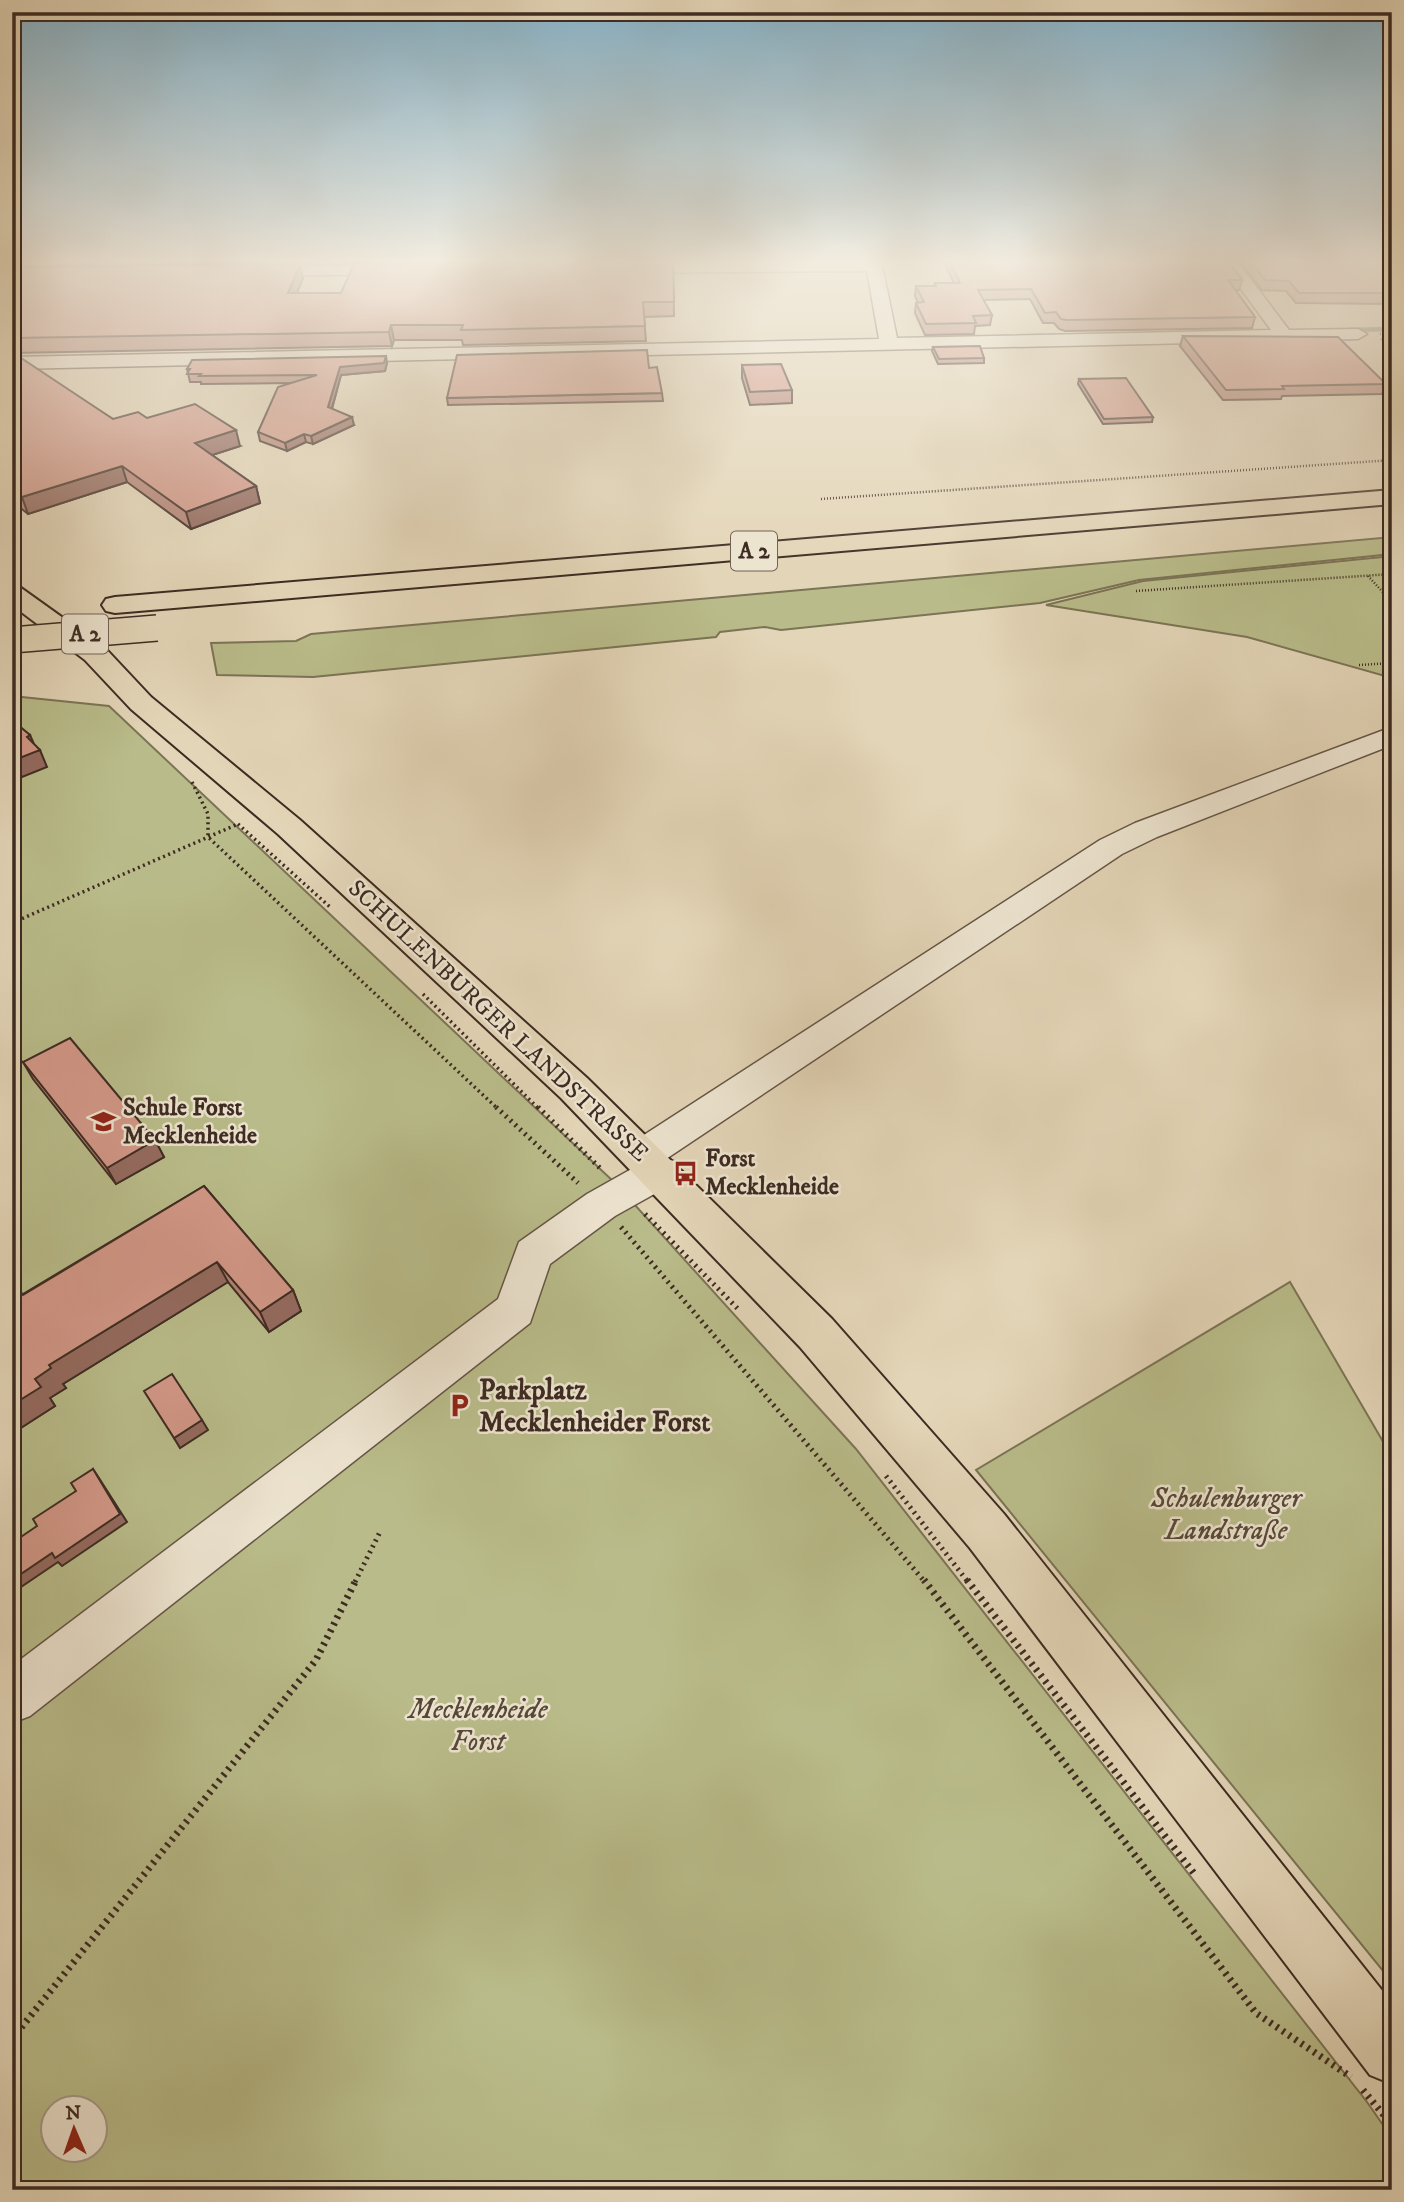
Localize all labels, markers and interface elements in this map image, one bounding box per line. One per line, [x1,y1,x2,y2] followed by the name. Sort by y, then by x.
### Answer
[731,531,777,570] road number: A 2
[62,614,108,654] road number: A 2
[341,874,655,1168] street label: SCHULENBURGER LANDSTRASSE
[123,1093,257,1151] place label: Schule Forst Mecklenheide
[89,1108,117,1136] school or university icon: Schule Forst Mecklenheide
[705,1144,839,1202] place label: Forst Mecklenheide
[671,1159,699,1187] bus stop icon: Forst Mecklenheide
[479,1373,710,1440] place label: Parkplatz Mecklenheider Forst
[445,1392,473,1420] parking icon: Parkplatz Mecklenheider Forst
[1150,1481,1303,1548] park label: Schulenburger Landstraße
[407,1692,549,1759] park label: Mecklenheide Forst
[38,2094,108,2164] north arrow
[65,2102,82,2125] text: N

